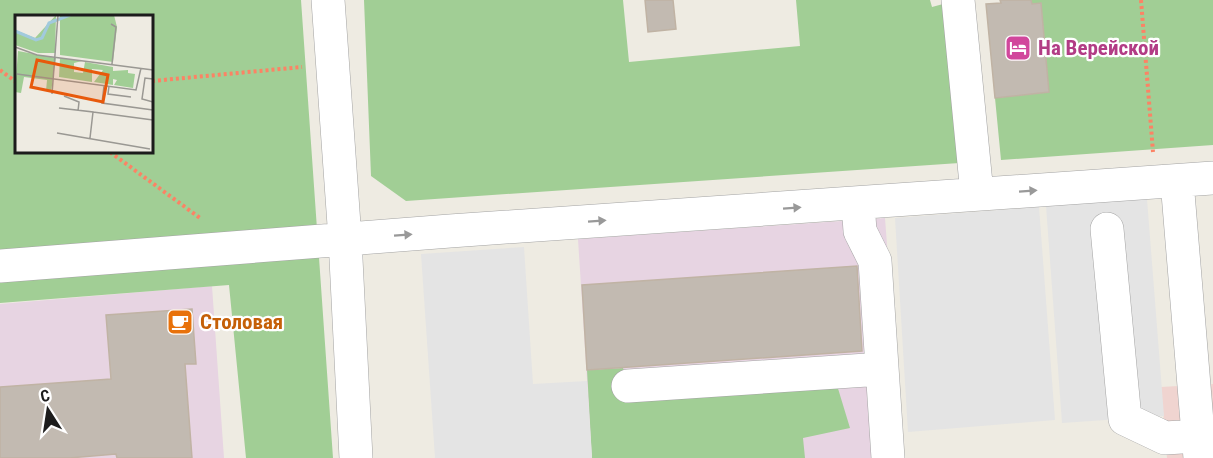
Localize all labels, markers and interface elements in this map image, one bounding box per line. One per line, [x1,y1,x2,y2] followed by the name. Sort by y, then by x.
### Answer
[15,15,153,153] inset map
[1003,33,1033,63] hotel icon: На Верейской
[1038,36,1159,60] place label: На Верейской
[1019,186,1038,196] one-way arrow
[782,203,801,212] one-way arrow
[588,216,607,226] one-way arrow
[393,230,412,239] one-way arrow
[165,307,195,337] cafe icon: Столовая
[200,310,283,334] place label: Столовая
[18,380,78,440] north arrow
[39,386,51,406] text: С

